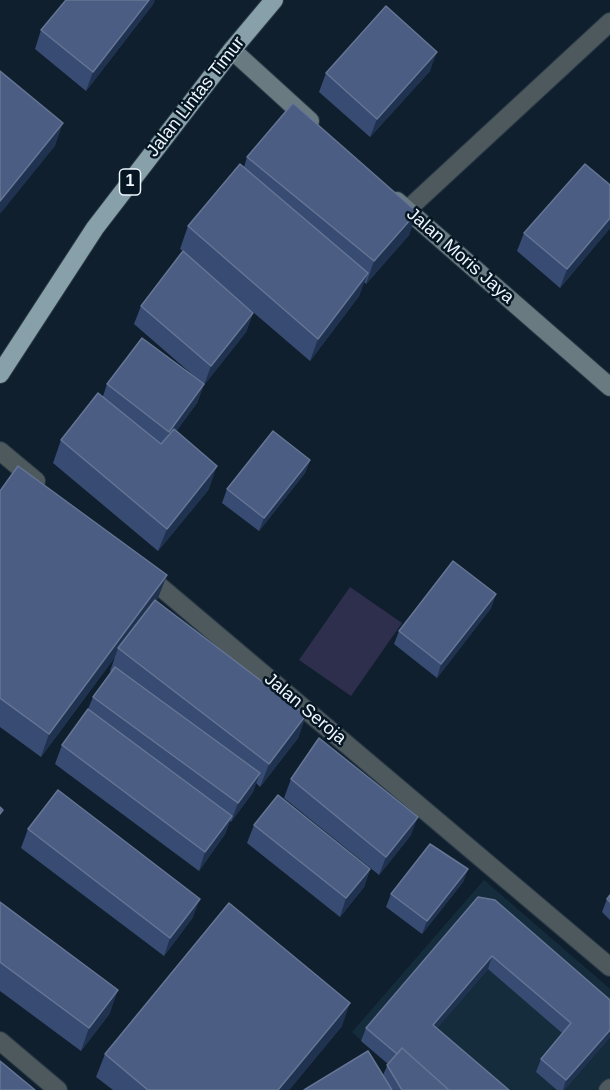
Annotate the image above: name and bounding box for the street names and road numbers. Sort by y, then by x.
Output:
street label: Jalan Lintas Timur [142,33,250,161]
road number: 1 [120,169,140,195]
street label: Jalan Moris Jaya [402,204,518,308]
street label: Jalan Seroja [260,669,350,749]

